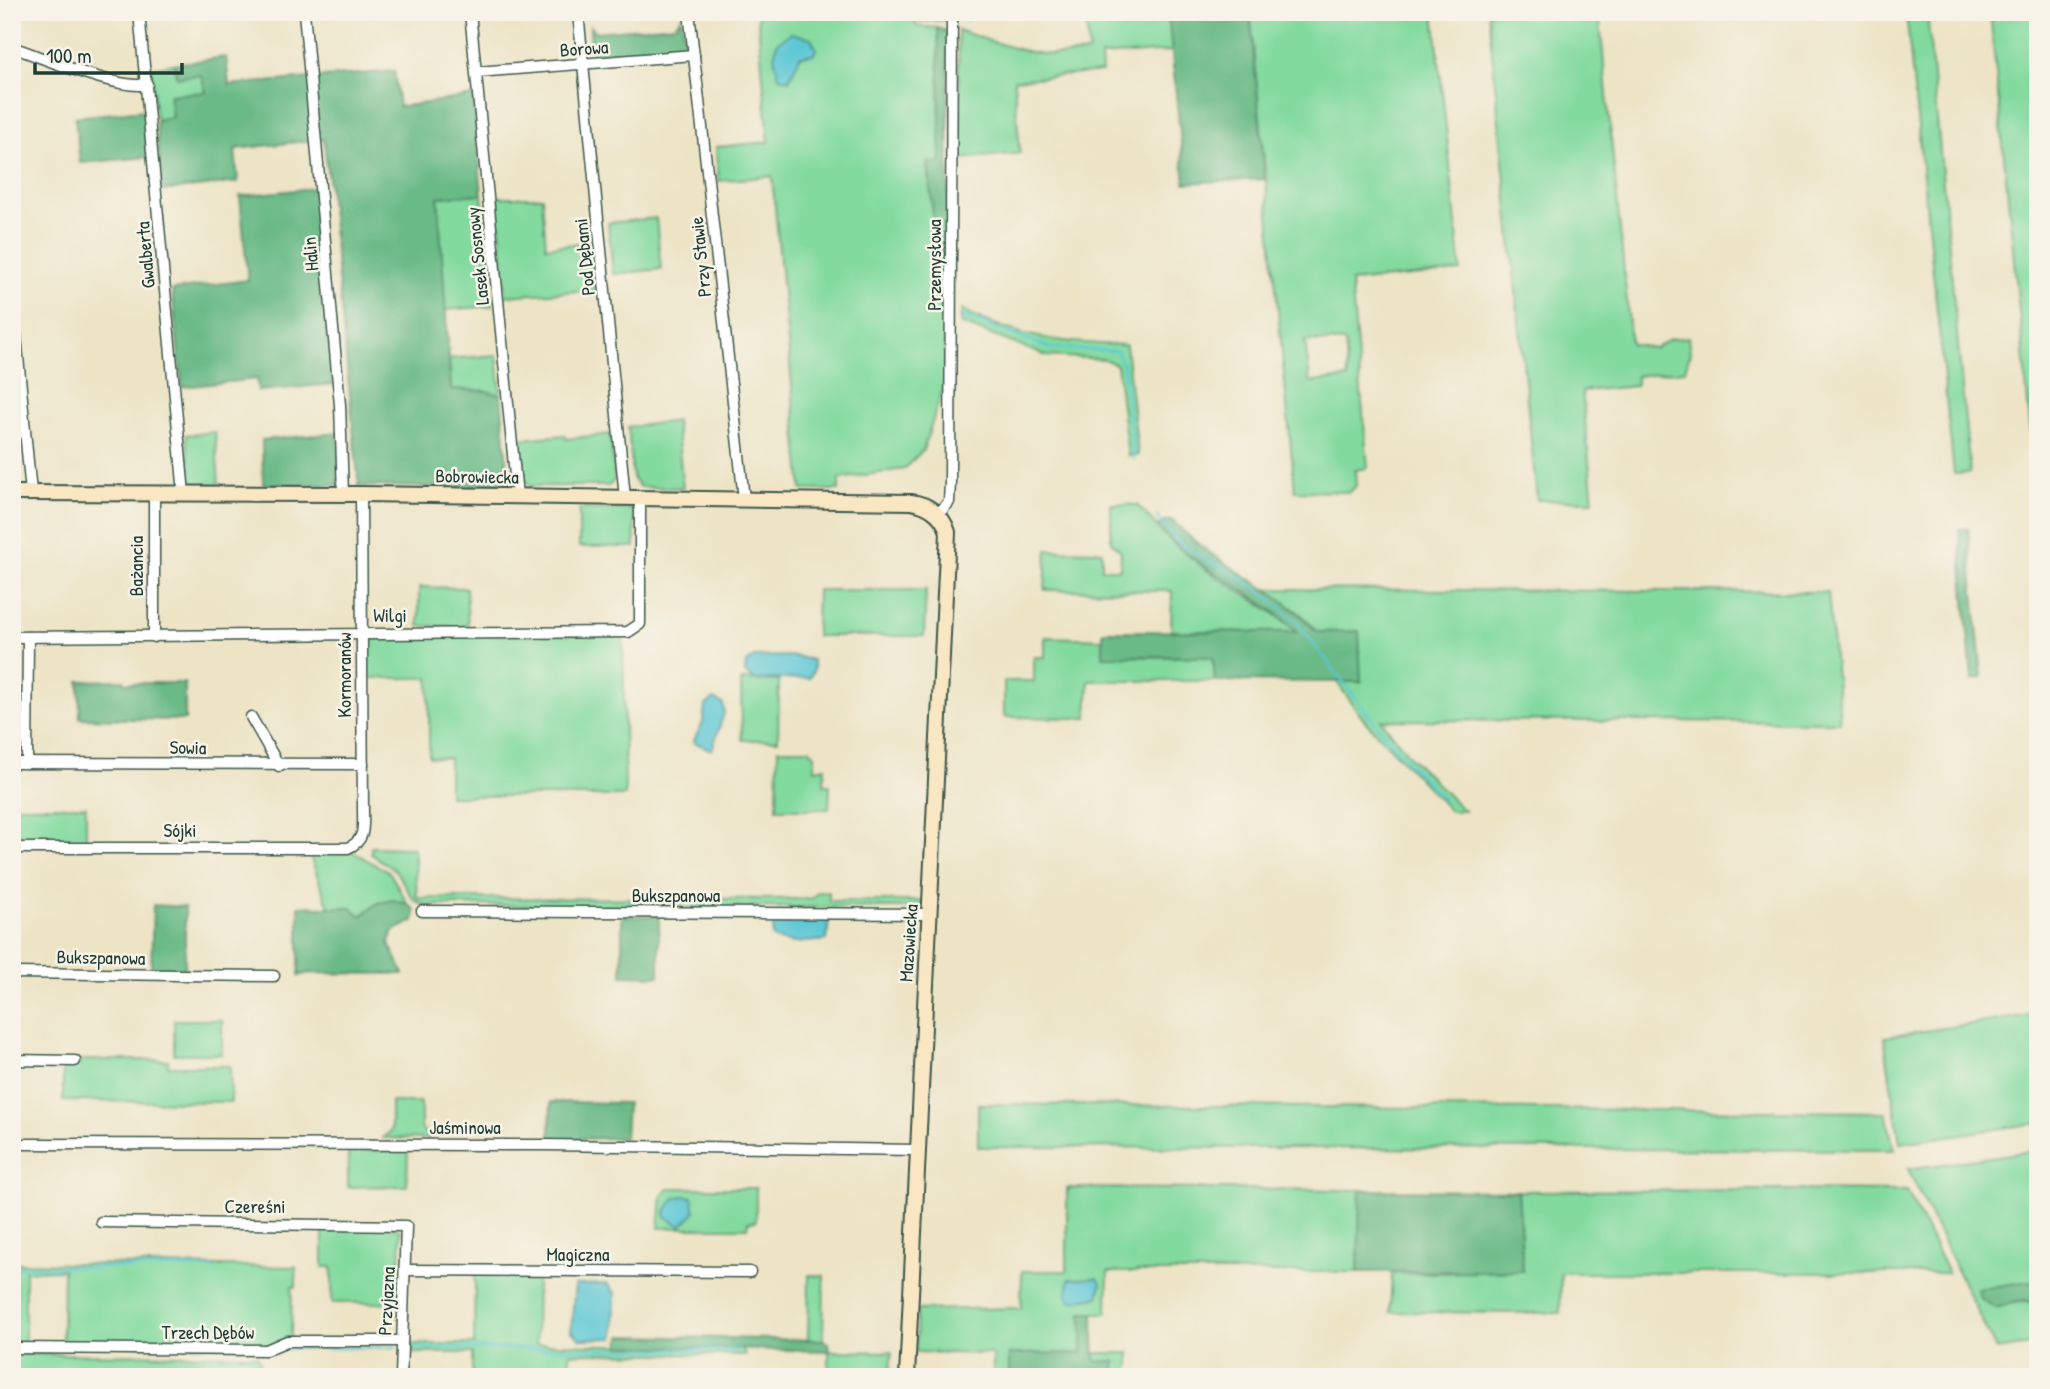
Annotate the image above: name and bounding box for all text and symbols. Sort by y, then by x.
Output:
scale bar [35,32,182,76]
street label: Borowa [559,33,610,63]
text: 100 m [46,41,92,70]
street label: Lasek Sosnowy [459,206,495,306]
street label: Przy Stawie [683,215,717,298]
street label: Pod Dębami [567,217,601,297]
street label: Przemysłowa [921,219,947,311]
street label: Gwalberta [129,220,161,290]
street label: Halin [296,236,324,272]
street label: Bobrowiecka [435,462,519,490]
street label: Bażancia [123,535,149,596]
street label: Wilgi [373,602,407,628]
street label: Kormoranów [331,632,357,718]
street label: Sowia [169,734,207,760]
street label: Sójki [164,817,196,843]
street label: Bukszpanowa [632,882,721,908]
street label: Mazowiecka [892,903,924,983]
street label: Bukszpanowa [56,943,146,971]
street label: Jaśminowa [429,1114,501,1140]
street label: Czereśni [224,1193,286,1219]
street label: Magiczna [546,1241,610,1267]
street label: Przyjazna [371,1265,401,1336]
street label: Trzech Dębów [162,1319,254,1345]

